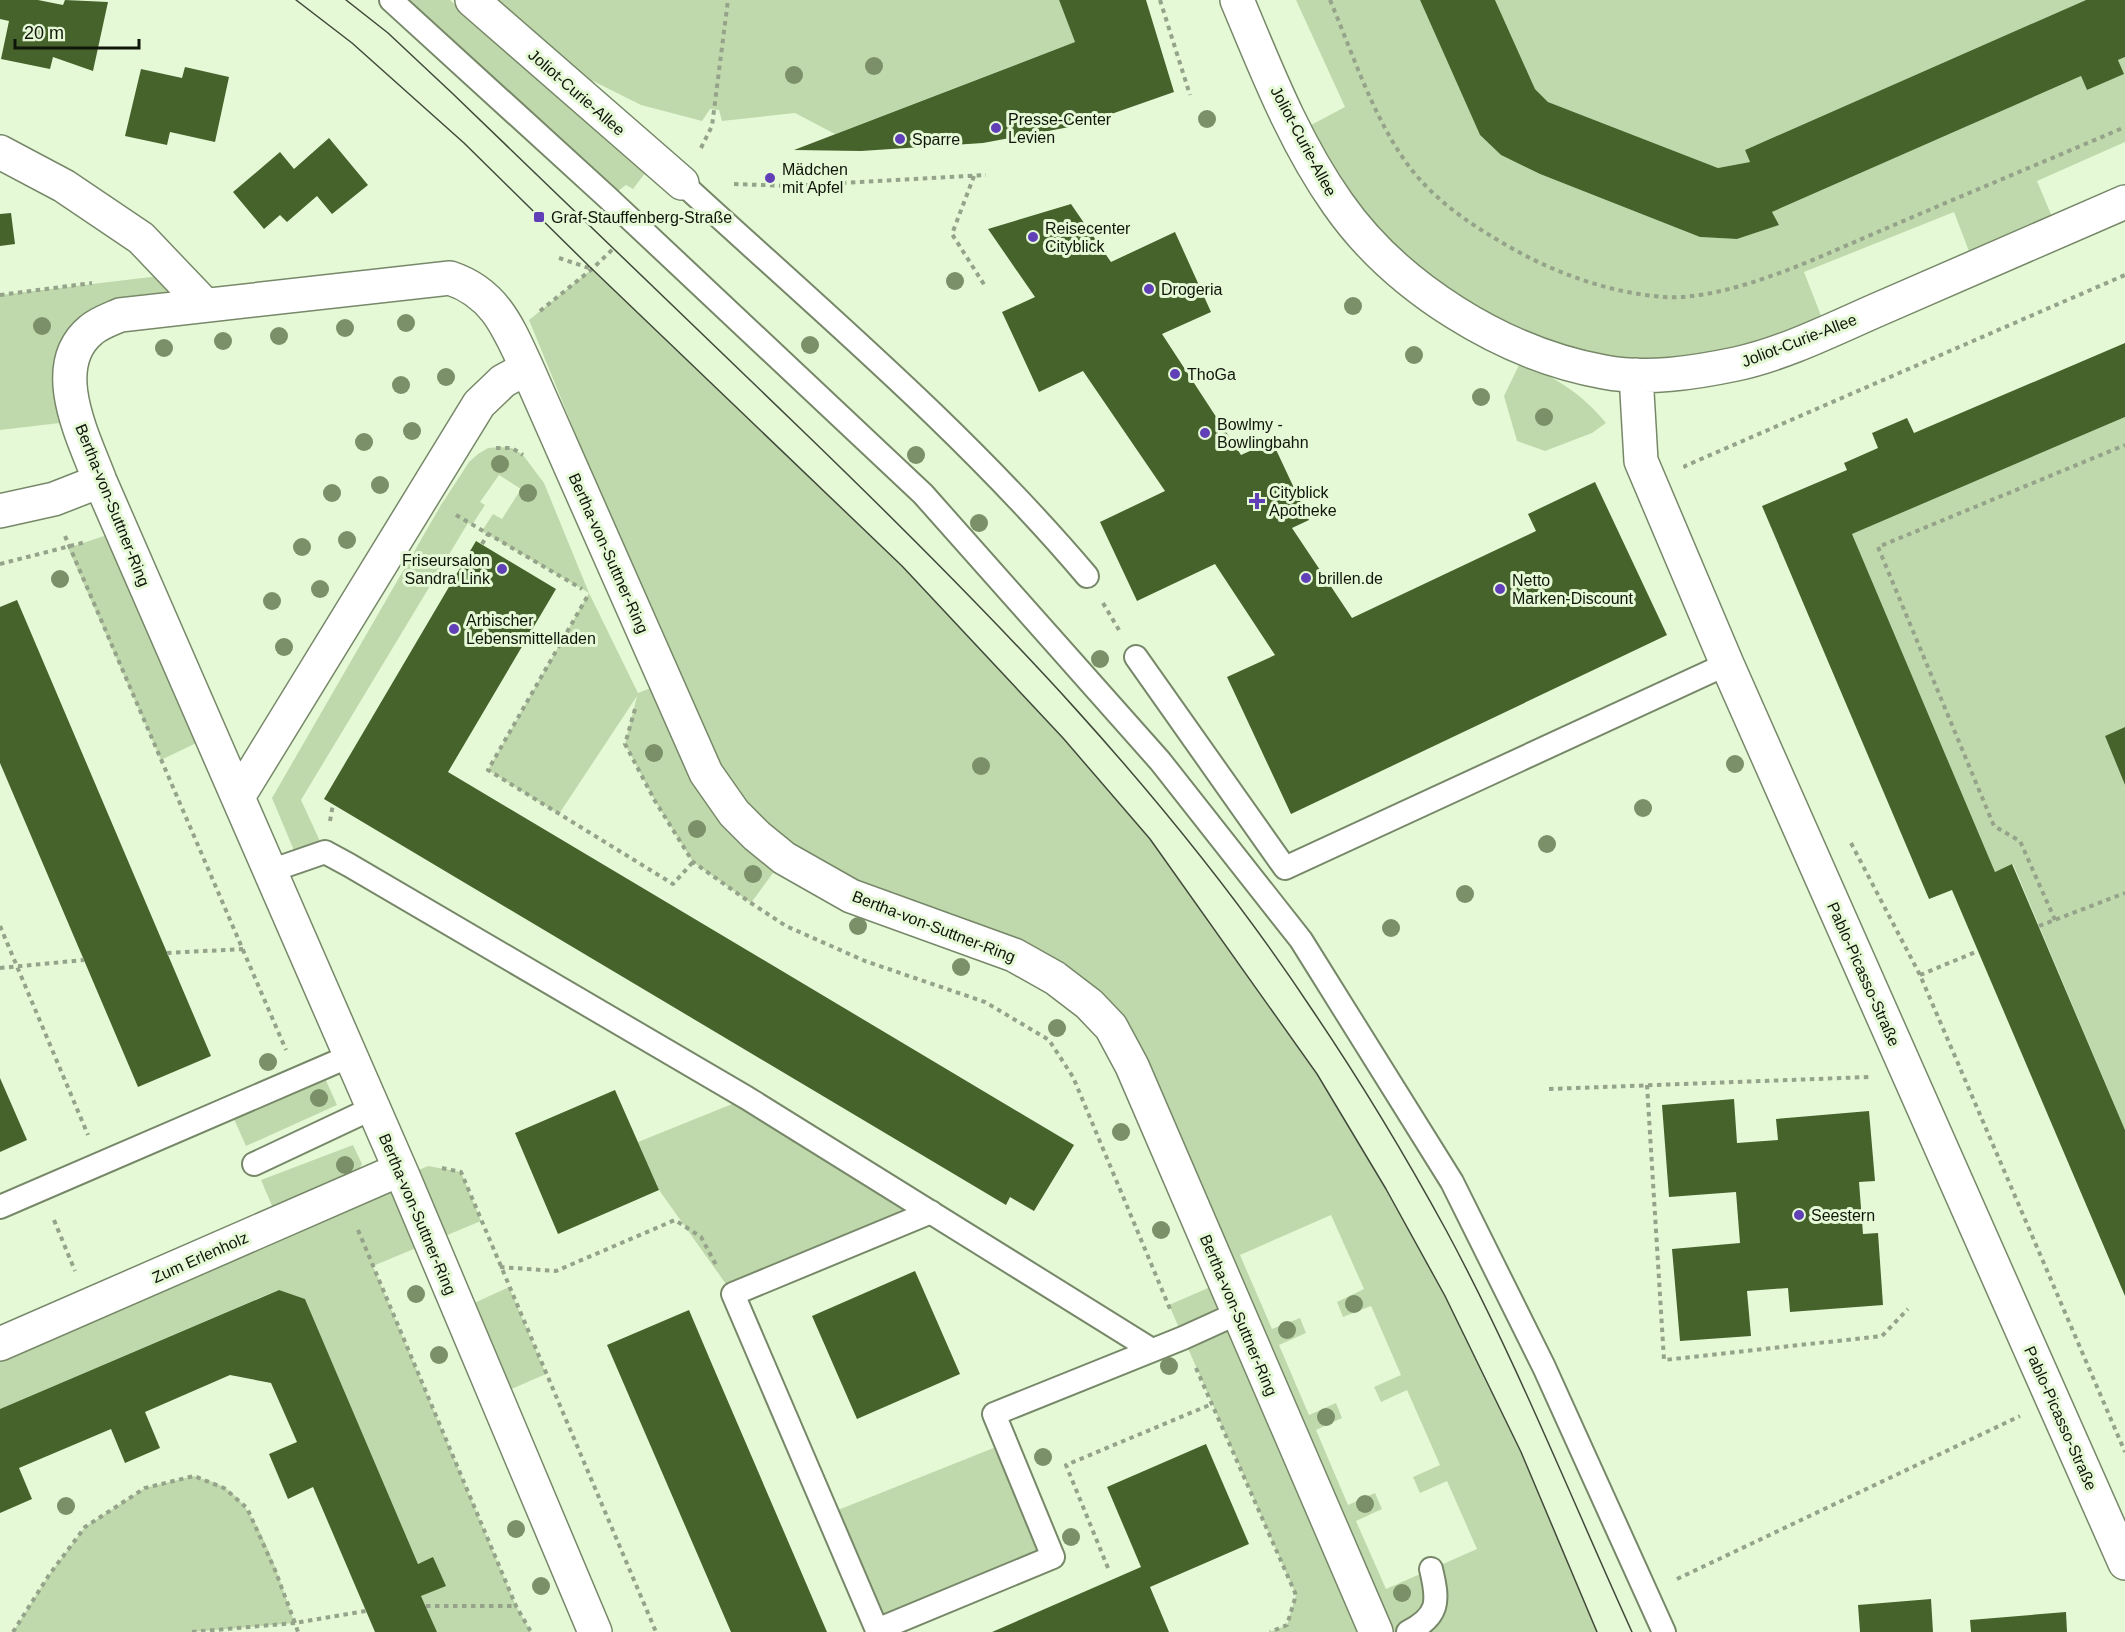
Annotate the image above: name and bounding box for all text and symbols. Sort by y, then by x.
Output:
scale bar [15,12,140,50]
text: 20 m [24,23,64,43]
street label: Joliot-Curie-Allee [525,46,628,139]
street label: Joliot-Curie-Allee [1267,83,1340,199]
place label: Presse-Center Levien [1008,111,1112,146]
marker: Presse-Center Levien [989,121,1003,135]
place label: Sparre [912,131,960,148]
marker: Sparre [893,132,907,146]
place label: Mädchen mit Apfel [782,161,848,196]
marker: Mädchen mit Apfel [763,171,777,185]
place label: Graf-Stauffenberg-Straße [551,209,732,226]
marker: Graf-Stauffenberg-Straße [532,210,546,224]
place label: Reisecenter Cityblick [1045,220,1131,255]
marker: Reisecenter Cityblick [1026,230,1040,244]
place label: Drogeria [1161,281,1222,298]
marker: Drogeria [1142,282,1156,296]
street label: Joliot-Curie-Allee [1739,311,1859,370]
place label: ThoGa [1187,366,1236,383]
marker: ThoGa [1168,367,1182,381]
place label: Bowlmy - Bowlingbahn [1217,416,1309,451]
street label: Bertha-von-Suttner-Ring [72,422,153,589]
marker: Bowlmy - Bowlingbahn [1198,426,1212,440]
street label: Bertha-von-Suttner-Ring [566,471,652,636]
place label: Cityblick Apotheke [1269,484,1337,519]
marker: Cityblick Apotheke [1250,494,1264,508]
place label: Friseursalon Sandra Link [402,552,491,587]
marker: Friseursalon Sandra Link [495,562,509,576]
place label: brillen.de [1318,570,1383,587]
marker: brillen.de [1299,571,1313,585]
place label: Netto Marken-Discount [1512,572,1633,607]
marker: Netto Marken-Discount [1493,582,1507,596]
place label: Arbischer Lebensmittelladen [466,612,596,647]
marker: Arbischer Lebensmittelladen [447,622,461,636]
street label: Bertha-von-Suttner-Ring [850,887,1018,965]
street label: Pablo-Picasso-Straße [1824,900,1903,1049]
street label: Bertha-von-Suttner-Ring [376,1131,459,1297]
place label: Seestern [1811,1207,1875,1224]
marker: Seestern [1792,1208,1806,1222]
street label: Zum Erlenholz [150,1229,251,1286]
street label: Bertha-von-Suttner-Ring [1197,1232,1280,1398]
street label: Pablo-Picasso-Straße [2021,1344,2100,1493]

